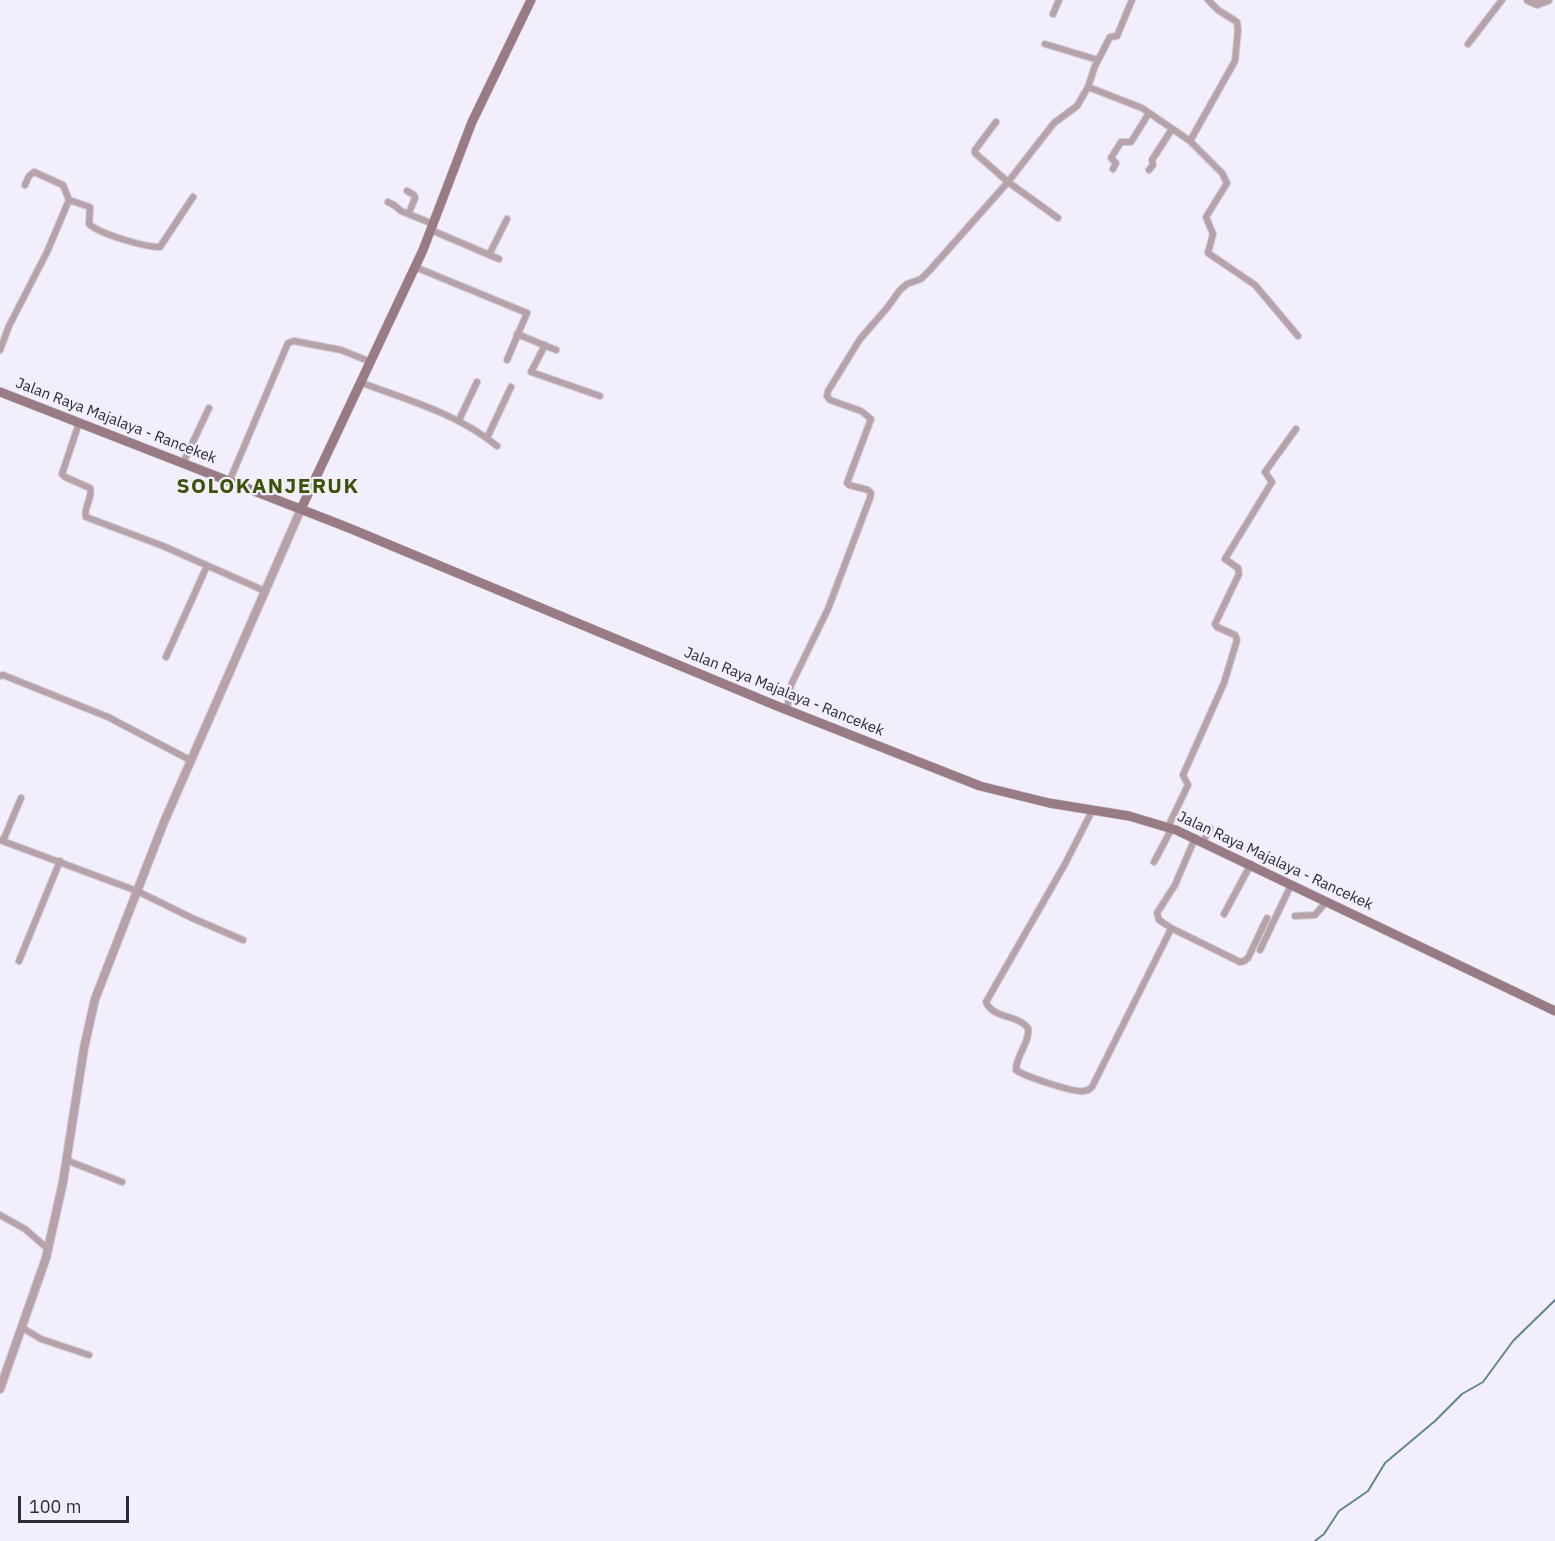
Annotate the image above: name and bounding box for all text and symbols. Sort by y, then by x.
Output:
street label: Jalan Raya Majalaya - Rancekek [13,374,219,468]
district label: SOLOKANJERUK [176,474,360,500]
street label: Jalan Raya Majalaya - Rancekek [682,644,886,740]
street label: Jalan Raya Majalaya - Rancekek [1174,808,1376,914]
scale bar [21,1484,132,1522]
text: 100 m [29,1495,81,1518]

